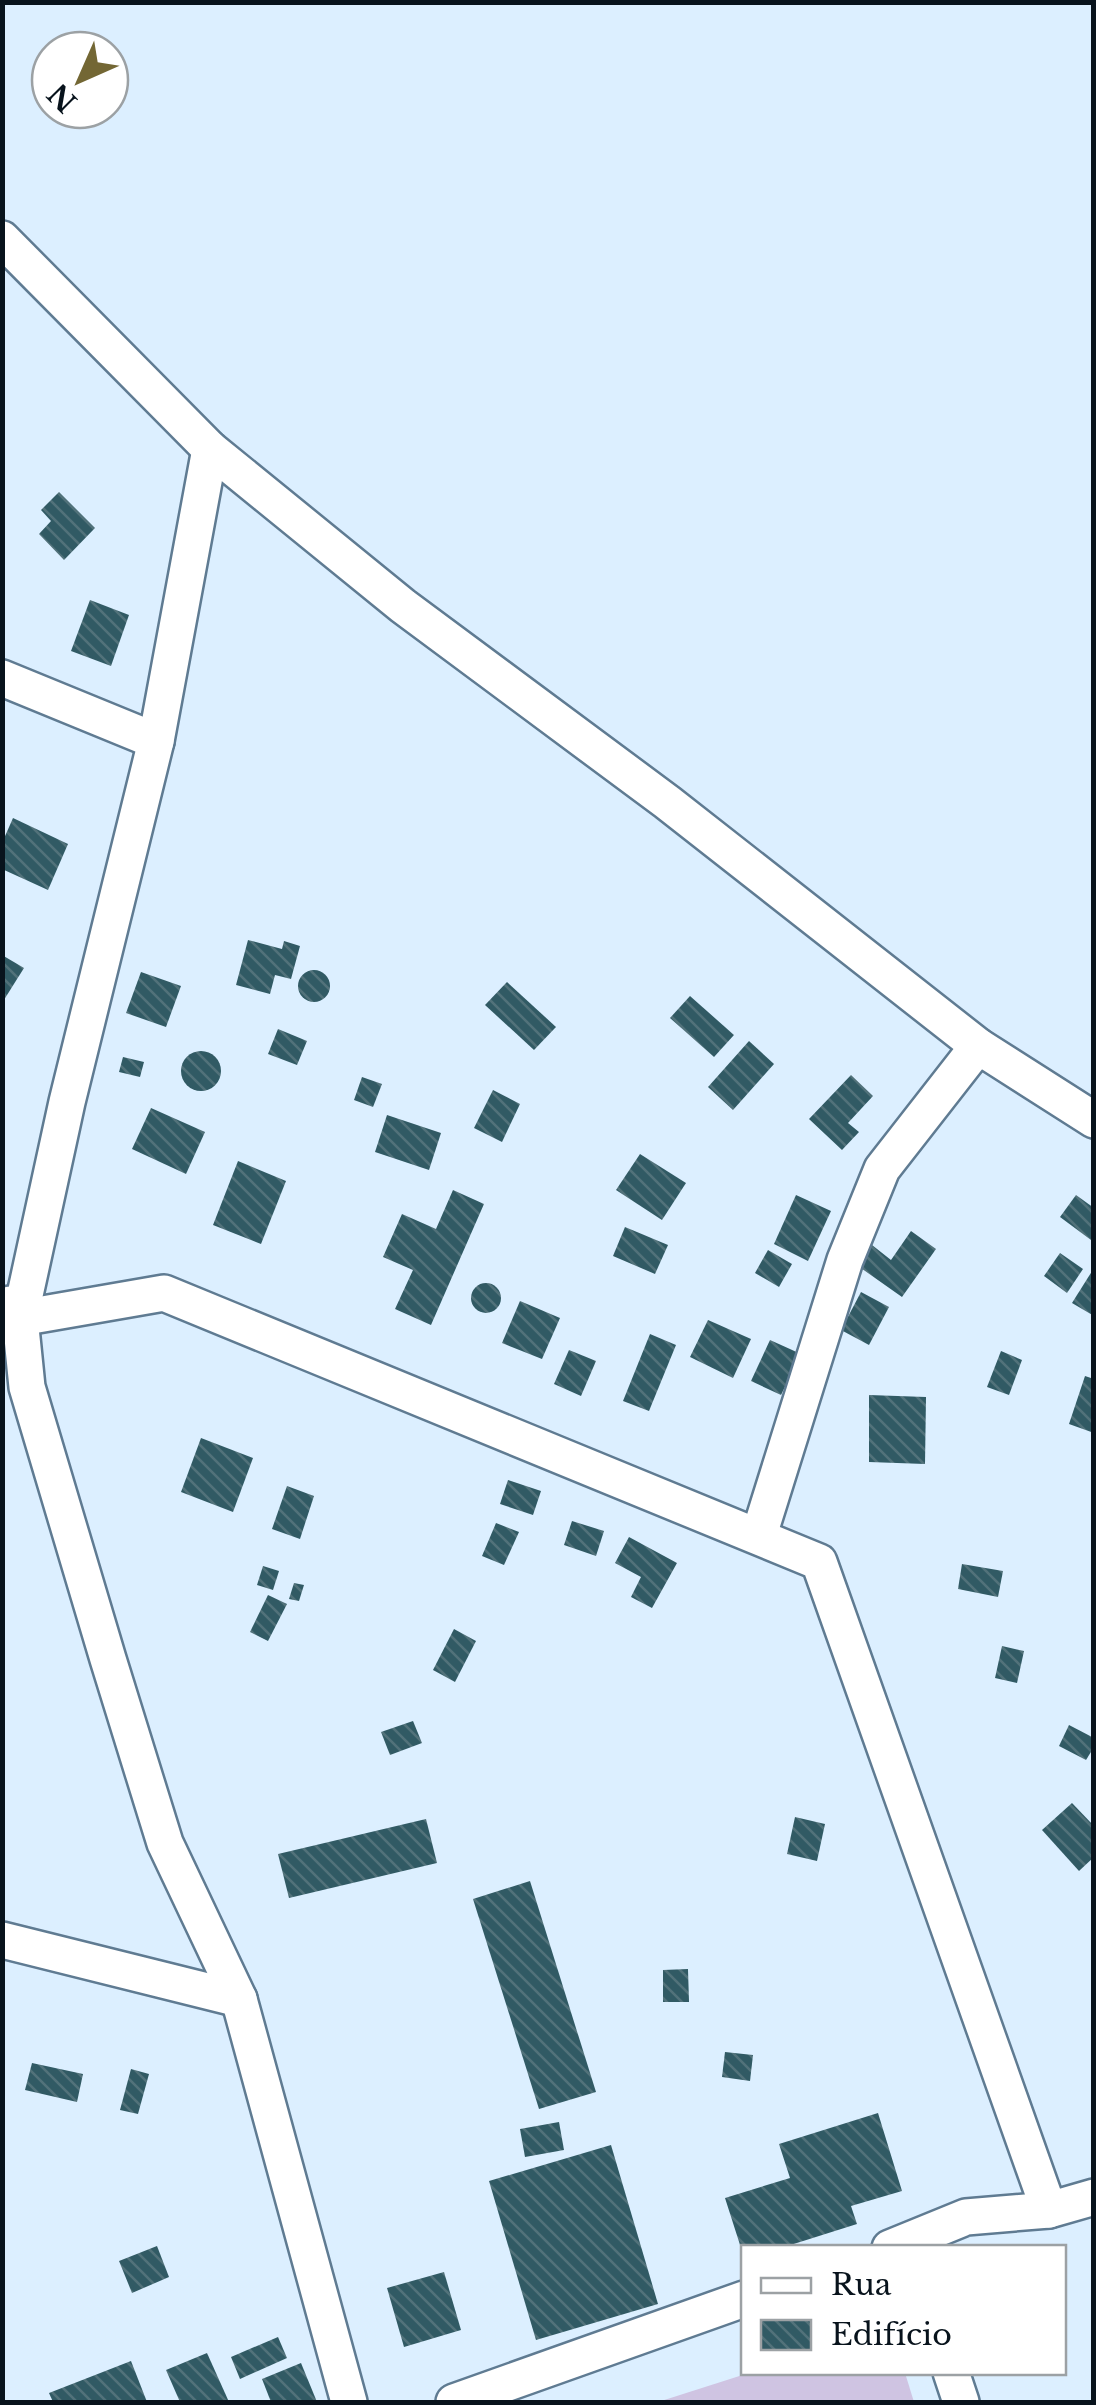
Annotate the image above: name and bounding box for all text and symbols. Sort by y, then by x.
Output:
north arrow [30,30,130,130]
text: N [41,76,84,119]
legend [741,2245,1066,2375]
text: Rua [831,2266,892,2303]
text: Edifício [831,2316,952,2353]

